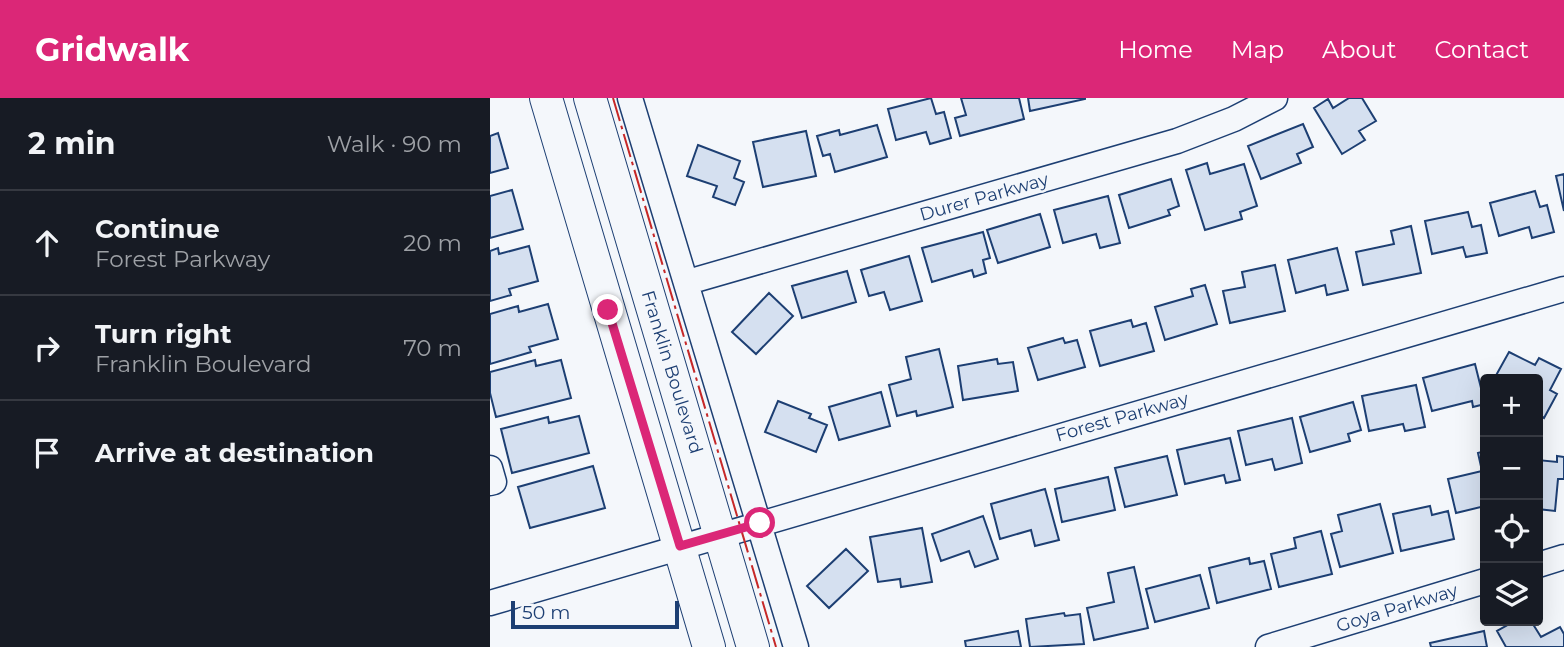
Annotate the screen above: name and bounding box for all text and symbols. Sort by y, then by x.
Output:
text: Gridwalk [35,29,189,69]
text: Home [1118,35,1193,64]
text: Map [1231,35,1284,64]
text: About [1322,35,1396,64]
text: Contact [1434,35,1529,64]
text: 2 min [28,125,115,162]
text: Walk · 90 m [327,130,462,158]
street label: Durer Parkway [917,168,1051,226]
text: Continue [95,213,220,245]
icon: ahead [28,224,66,262]
text: 20 m [403,229,462,257]
text: Forest Parkway [95,245,270,273]
street label: Franklin Boulevard [637,288,707,456]
route end [592,294,623,325]
text: Turn right [95,318,231,350]
icon: right [28,329,66,367]
text: 70 m [403,334,462,362]
text: Franklin Boulevard [95,350,312,378]
map controls [1480,374,1543,626]
button: + [1480,374,1543,437]
street label: Forest Parkway [1053,387,1191,446]
icon: arrive [28,434,66,472]
text: Arrive at destination [95,437,374,469]
button: − [1480,437,1543,500]
button: locate [1480,500,1543,563]
route start [744,507,775,538]
button: layers [1480,563,1543,626]
street label: Goya Parkway [1334,579,1461,637]
scale bar [511,598,679,630]
text: 50 m [522,601,570,624]

